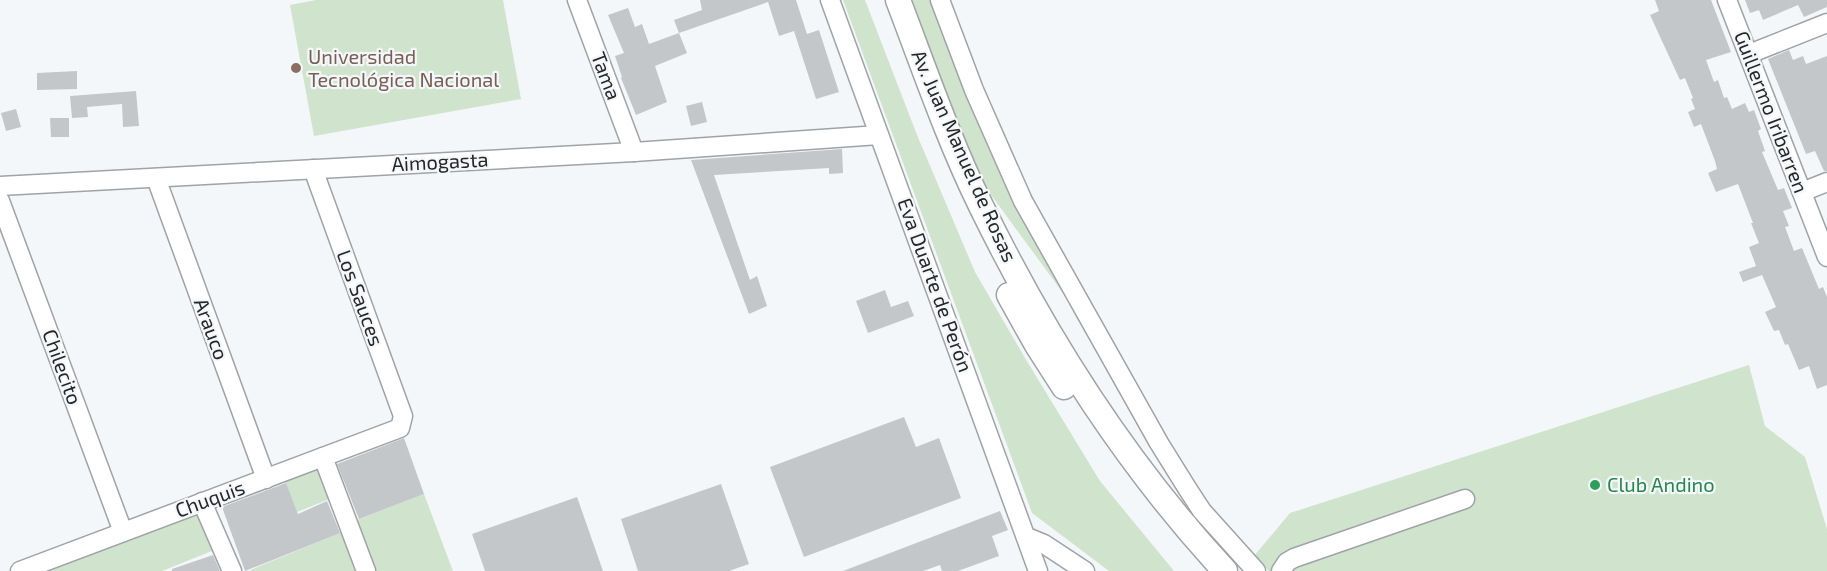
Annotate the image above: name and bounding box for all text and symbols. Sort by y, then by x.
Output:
street label: Guillermo Iribarren [1730,27,1814,196]
place label: Universidad Tecnológica Nacional [308,44,499,91]
street label: Av. Juan Manuel de Rosas [907,46,1023,265]
street label: Tama [587,48,627,103]
marker: Universidad Tecnológica Nacional [289,61,303,75]
street label: Aimogasta [391,146,489,176]
street label: Eva Duarte de Perón [893,194,979,375]
street label: Los Sauces [333,246,389,349]
street label: Arauco [190,295,234,363]
street label: Chilecito [38,326,88,408]
place label: Club Andino [1607,472,1715,496]
street label: Chuquis [172,474,248,522]
marker: Club Andino [1588,478,1602,492]

